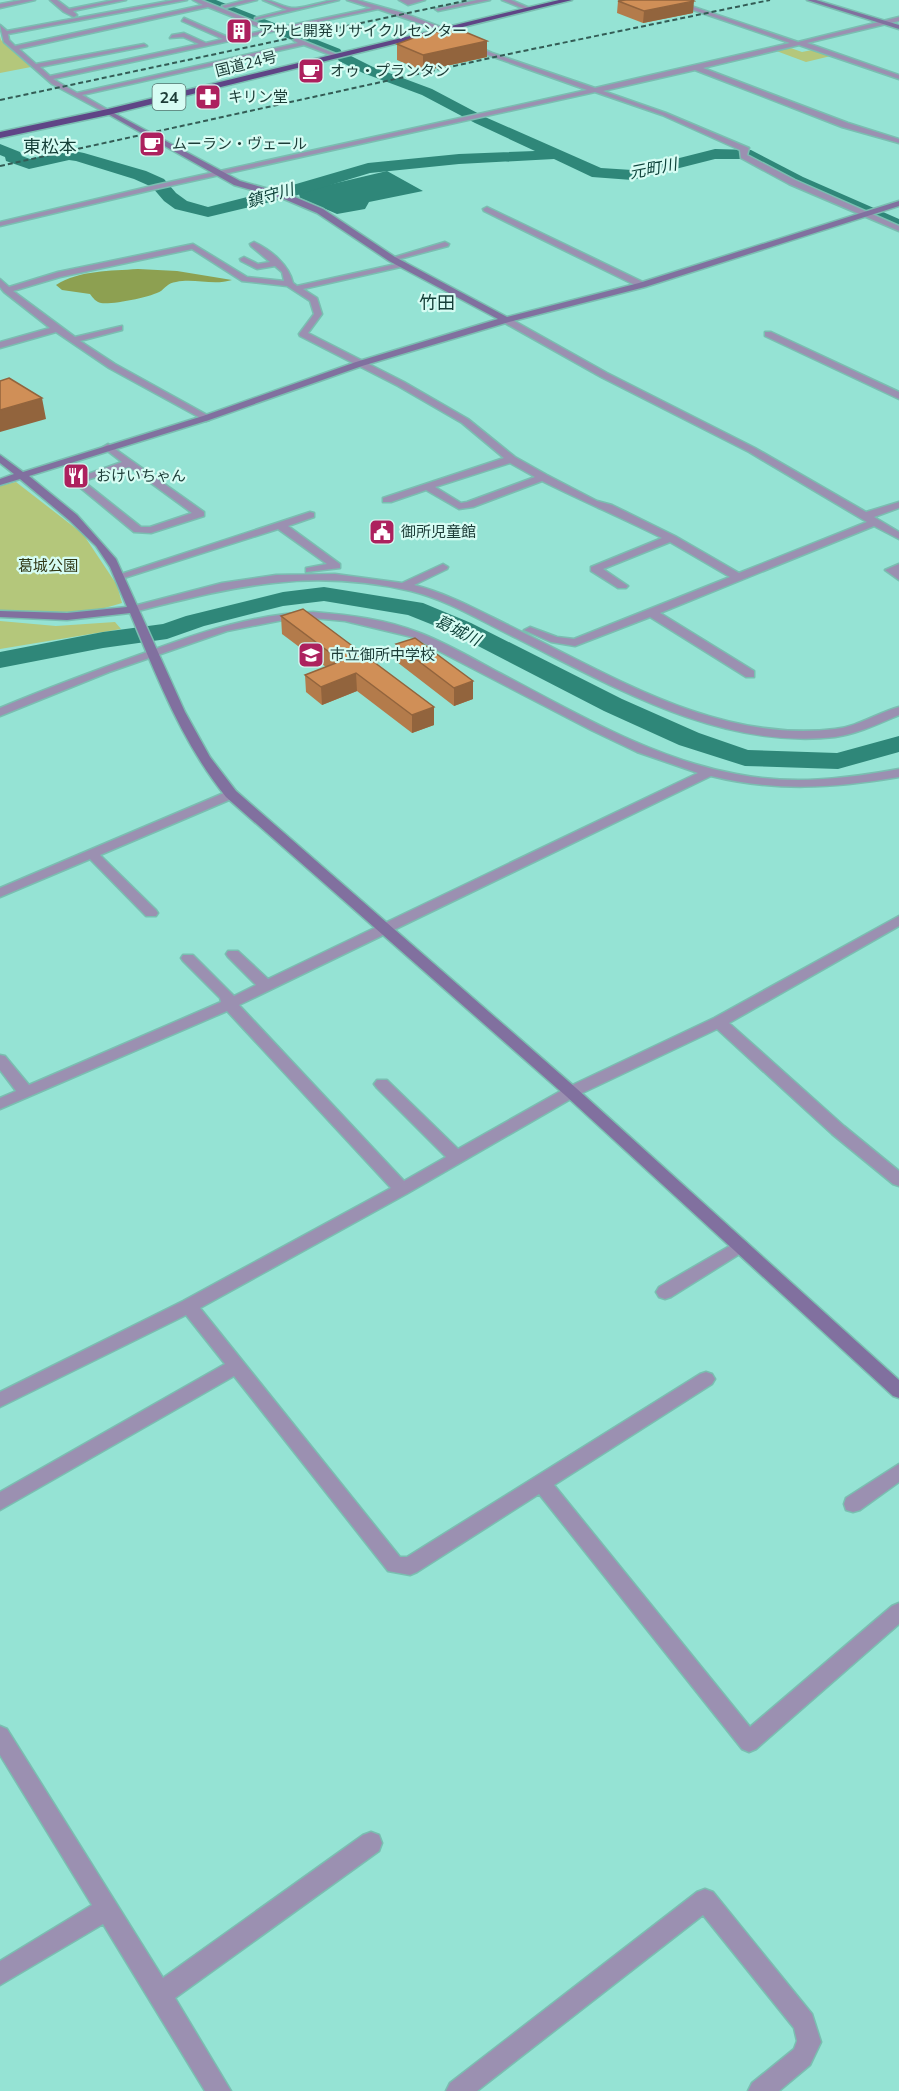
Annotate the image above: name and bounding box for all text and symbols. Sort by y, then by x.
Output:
building icon: アサヒ開発リサイクルセンター [224,16,254,46]
place label: アサヒ開発リサイクルセンター [258,21,467,41]
street label: 国道24号 [213,47,279,81]
cafe icon: オゥ・プランタン [296,56,326,86]
place label: オゥ・プランタン [330,61,450,81]
pharmacy icon: キリン堂 [193,82,223,112]
road number: 24 [152,84,186,110]
place label: キリン堂 [228,87,288,107]
cafe icon: ムーラン・ヴェール [137,129,167,159]
place label: ムーラン・ヴェール [172,134,307,154]
district label: 東松本 [23,135,77,159]
water label: 元町川 [628,153,681,184]
water label: 鎮守川 [244,178,298,213]
district label: 竹田 [419,291,455,315]
restaurant icon: おけいちゃん [61,461,91,491]
place label: おけいちゃん [96,466,186,486]
public building icon: 御所児童館 [367,517,397,547]
place label: 御所児童館 [401,522,476,542]
park label: 葛城公園 [18,556,78,576]
water label: 葛城川 [431,610,486,652]
school or university icon: 市立御所中学校 [296,640,326,670]
place label: 市立御所中学校 [330,645,435,665]

